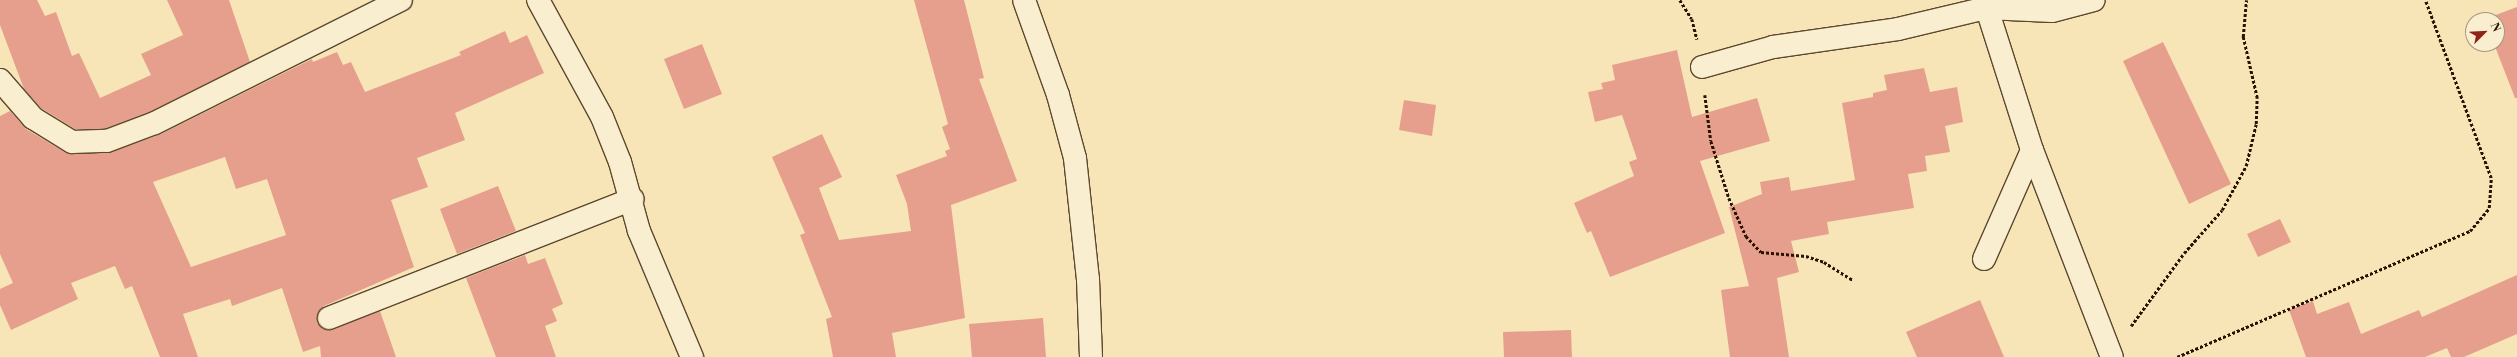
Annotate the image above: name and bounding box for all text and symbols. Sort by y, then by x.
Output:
north arrow [2465,12,2505,52]
text: N [2487,21,2503,34]

